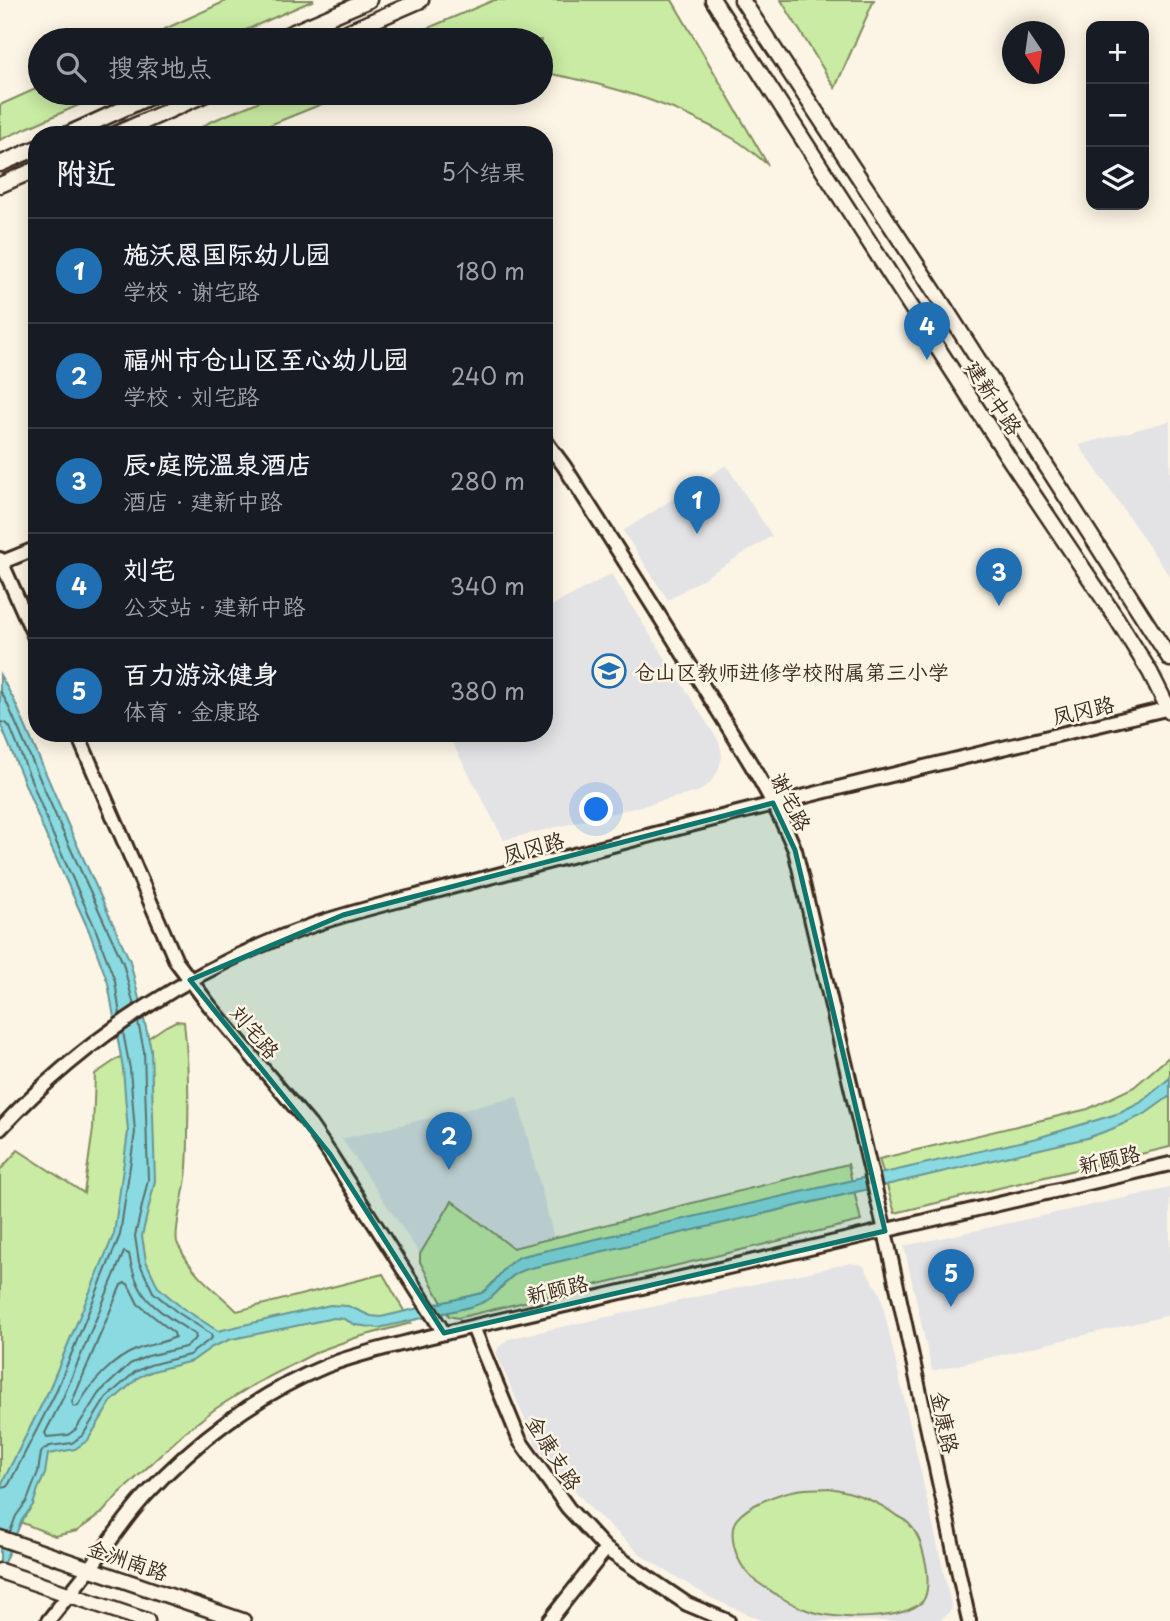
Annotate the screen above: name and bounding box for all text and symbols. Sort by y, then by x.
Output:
north arrow [1002,21,1065,84]
map controls [1086,21,1149,210]
button: + [1086,21,1149,84]
search box [28,28,553,105]
text: 搜索地点 [108,47,212,86]
icon: search [52,48,90,86]
button: − [1086,84,1149,147]
button: layers [1086,147,1149,210]
text: 附近 [56,149,116,194]
text: 5个结果 [441,154,525,189]
text: 施沃恩国际幼儿园 [123,234,331,273]
text: 1 [74,253,85,288]
text: 180 m [456,253,525,288]
text: 学校 · 谢宅路 [123,273,260,308]
pin: 4 [904,302,950,360]
text: 福州市仓山区至心幼儿园 [123,339,409,378]
street label: 建新中路 [959,353,1031,441]
text: 2 [71,358,87,393]
text: 240 m [451,358,525,393]
text: 学校 · 刘宅路 [123,378,260,413]
text: 辰·庭院温泉酒店 [123,444,312,483]
text: 3 [71,463,87,498]
text: 280 m [450,463,525,498]
pin: 1 [674,476,720,534]
text: 酒店 · 建新中路 [123,483,283,518]
pin: 3 [976,548,1022,606]
text: 刘宅 [123,549,175,588]
text: 4 [71,568,87,603]
text: 340 m [450,568,525,603]
text: 公交站 · 建新中路 [123,588,306,623]
school or university icon: 仓山区教师进修学校附属第三小学 [590,652,628,690]
text: 百力游泳健身 [123,654,279,693]
place label: 仓山区教师进修学校附属第三小学 [634,655,949,687]
text: 5 [72,673,86,708]
text: 380 m [450,673,525,708]
street label: 凤冈路 [1049,686,1117,732]
text: 体育 · 金康路 [123,693,260,728]
street label: 谢宅路 [763,766,821,836]
your location [579,792,613,826]
street label: 凤冈路 [498,822,568,870]
street label: 刘宅路 [223,997,289,1065]
pin: 2 [426,1112,472,1170]
street label: 新颐路 [1075,1135,1143,1181]
pin: 5 [928,1249,974,1307]
street label: 新颐路 [523,1265,591,1311]
street label: 金康路 [924,1388,968,1456]
street label: 金康支路 [519,1408,591,1496]
street label: 金洲南路 [83,1530,173,1588]

